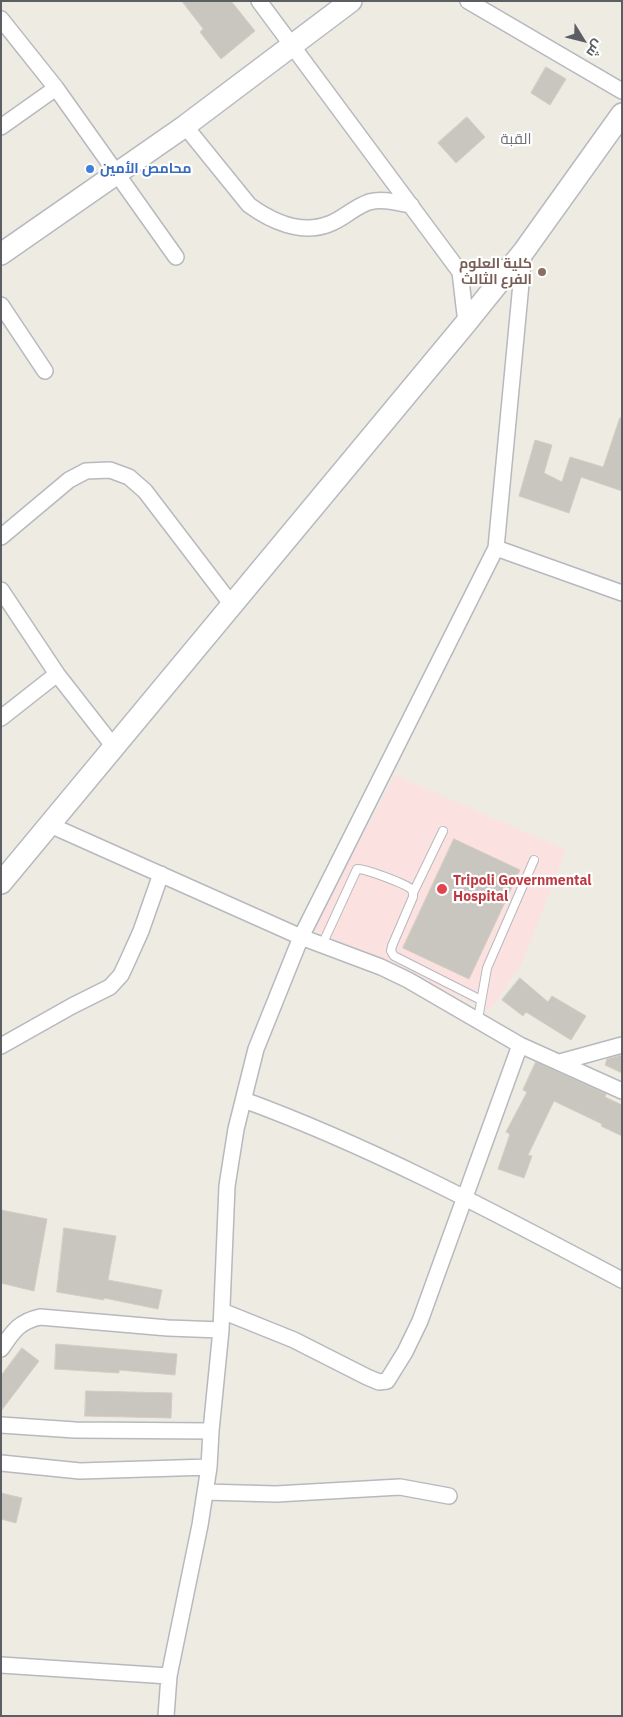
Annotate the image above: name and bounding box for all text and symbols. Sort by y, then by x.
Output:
north arrow [558,15,608,65]
text: ش [583,36,608,61]
district label: القبة [501,131,531,149]
place label: محامص الأمين [100,161,191,177]
marker: محامص الأمين [84,163,96,175]
place label: كلية العلوم الفرع الثالث [459,256,532,288]
marker: كلية العلوم الفرع الثالث [536,266,548,278]
place label: Tripoli Governmental Hospital [453,873,592,906]
marker: Tripoli Governmental Hospital [435,882,449,896]

